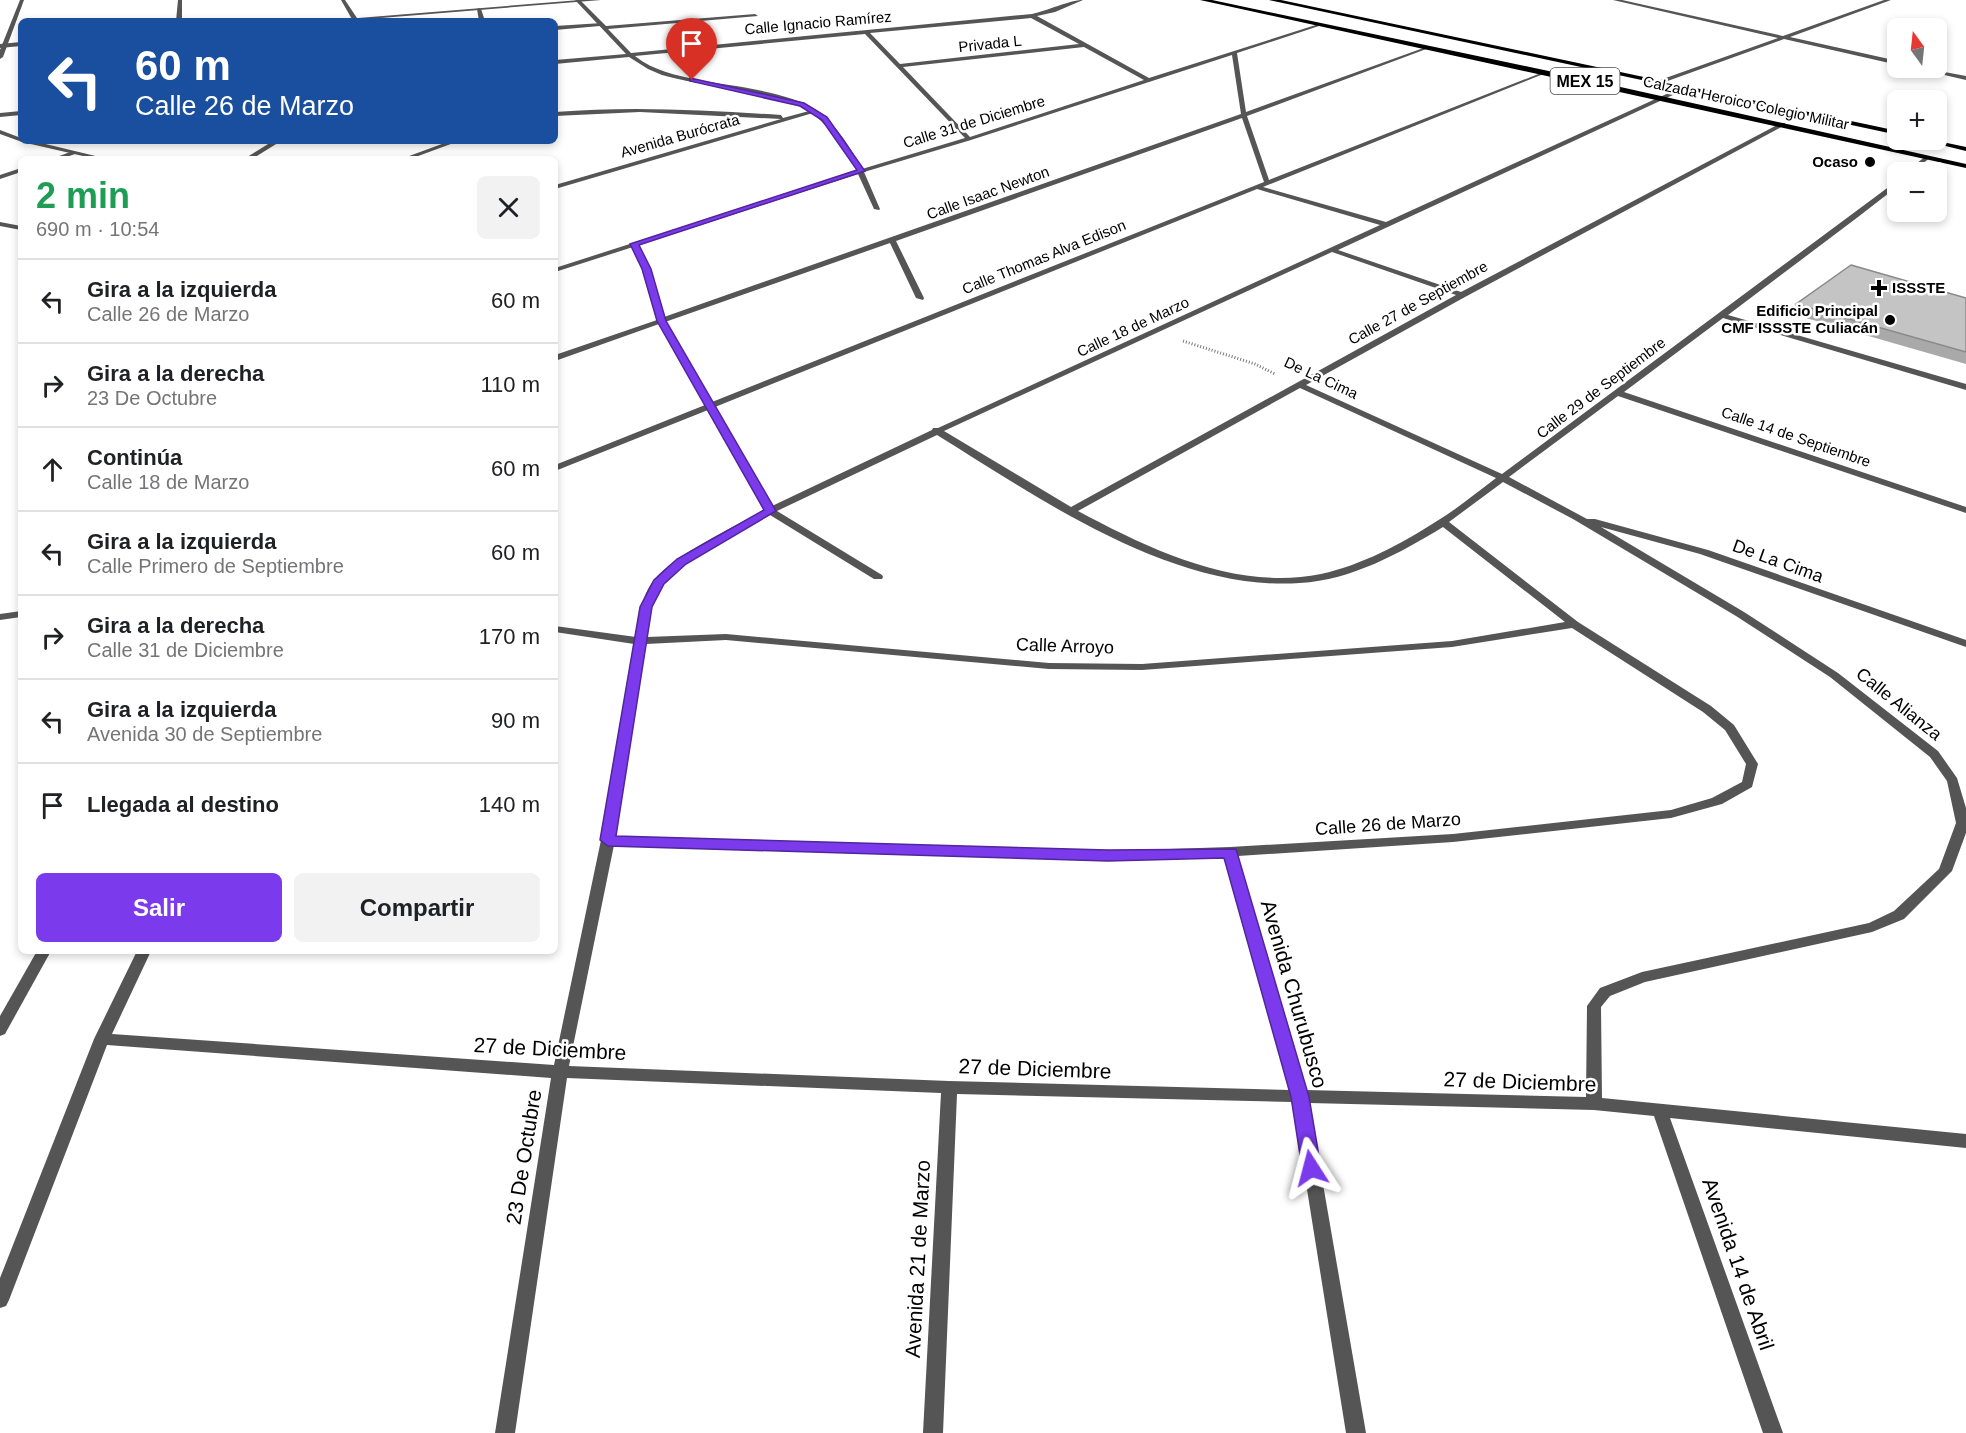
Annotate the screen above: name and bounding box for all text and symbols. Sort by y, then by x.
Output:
street label: Calle Ignacio Ramírez [744,8,892,37]
pin [666,18,717,80]
north arrow [1887,18,1947,78]
map controls [1887,18,1947,222]
icon: arrive [675,27,708,60]
street label: Privada L [958,32,1022,55]
icon: left [36,42,114,120]
text: 60 m [135,42,231,89]
road number: MEX 15 [1550,68,1620,94]
street label: Calzada Heroico Colegio Militar [1642,72,1851,133]
button: + [1887,90,1947,150]
text: Calle 26 de Marzo [135,91,354,121]
street label: Calle 31 de Diciembre [901,92,1047,151]
street label: Avenida Burócrata [618,110,742,161]
place label: Ocaso [1812,153,1858,170]
marker: Ocaso [1863,155,1877,169]
street label: Calle Isaac Newton [924,162,1051,223]
button: − [1887,162,1947,222]
text: 2 min [36,175,130,216]
button: close [477,176,540,239]
street label: Calle Thomas Alva Edison [960,216,1128,297]
text: 690 m · 10:54 [36,218,159,240]
street label: Calle 27 de Septiembre [1345,257,1490,348]
text: Gira a la izquierda [87,277,277,302]
marker: ISSSTE [1870,279,1888,297]
place label: ISSSTE [1892,279,1945,296]
icon: left [36,285,69,318]
text: 60 m [491,288,540,313]
street label: Calle 18 de Marzo [1074,293,1192,360]
place label: Edificio Principal CMF ISSSTE Culiacán [1721,302,1878,336]
text: Calle 26 de Marzo [87,303,249,325]
marker: Edificio Principal CMF ISSSTE Culiacán [1883,313,1897,327]
street label: Calle 29 de Septiembre [1533,334,1668,442]
street label: De La Cima [1282,353,1361,402]
text: Gira a la derecha [87,361,264,386]
icon: right [36,369,69,402]
text: 110 m [480,372,540,397]
text: 23 De Octubre [87,387,217,409]
street label: Calle 14 de Septiembre [1719,403,1873,470]
text: Continúa [87,445,182,470]
icon: ahead [36,453,69,486]
text: 60 m [491,456,540,481]
text: Calle 18 de Marzo [87,471,249,493]
text: Gira a la izquierda [87,529,277,554]
street label: De La Cima [1730,535,1827,587]
icon: left [36,537,69,570]
text: 60 m [491,540,540,565]
text: Calle Primero de Septiembre [87,555,344,577]
text: Gira a la derecha [87,613,264,638]
icon: right [36,621,69,654]
text: 170 m [479,624,540,649]
street label: Calle Arroyo [1016,634,1114,658]
text: Calle 31 de Diciembre [87,639,284,661]
street label: Calle Alianza [1852,663,1946,745]
text: Gira a la izquierda [87,697,277,722]
icon: left [36,705,69,738]
text: 90 m [491,708,540,733]
text: Avenida 30 de Septiembre [87,723,322,745]
icon: arrive [36,789,69,822]
text: Llegada al destino [87,792,279,817]
text: 140 m [479,792,540,817]
street label: Calle 26 de Marzo [1314,809,1462,839]
button: Salir [36,873,282,942]
button: Compartir [294,873,540,942]
street label: Avenida Churubusco [1257,897,1332,1091]
street label: 27 de Diciembre [473,1033,627,1064]
street label: 27 de Diciembre [958,1054,1112,1083]
street label: 27 de Diciembre [1443,1067,1597,1096]
street label: 23 De Octubre [501,1088,546,1226]
position arrow [1279,1136,1343,1200]
street label: Avenida 21 de Marzo [901,1159,934,1358]
street label: Avenida 14 de Abril [1698,1175,1779,1353]

